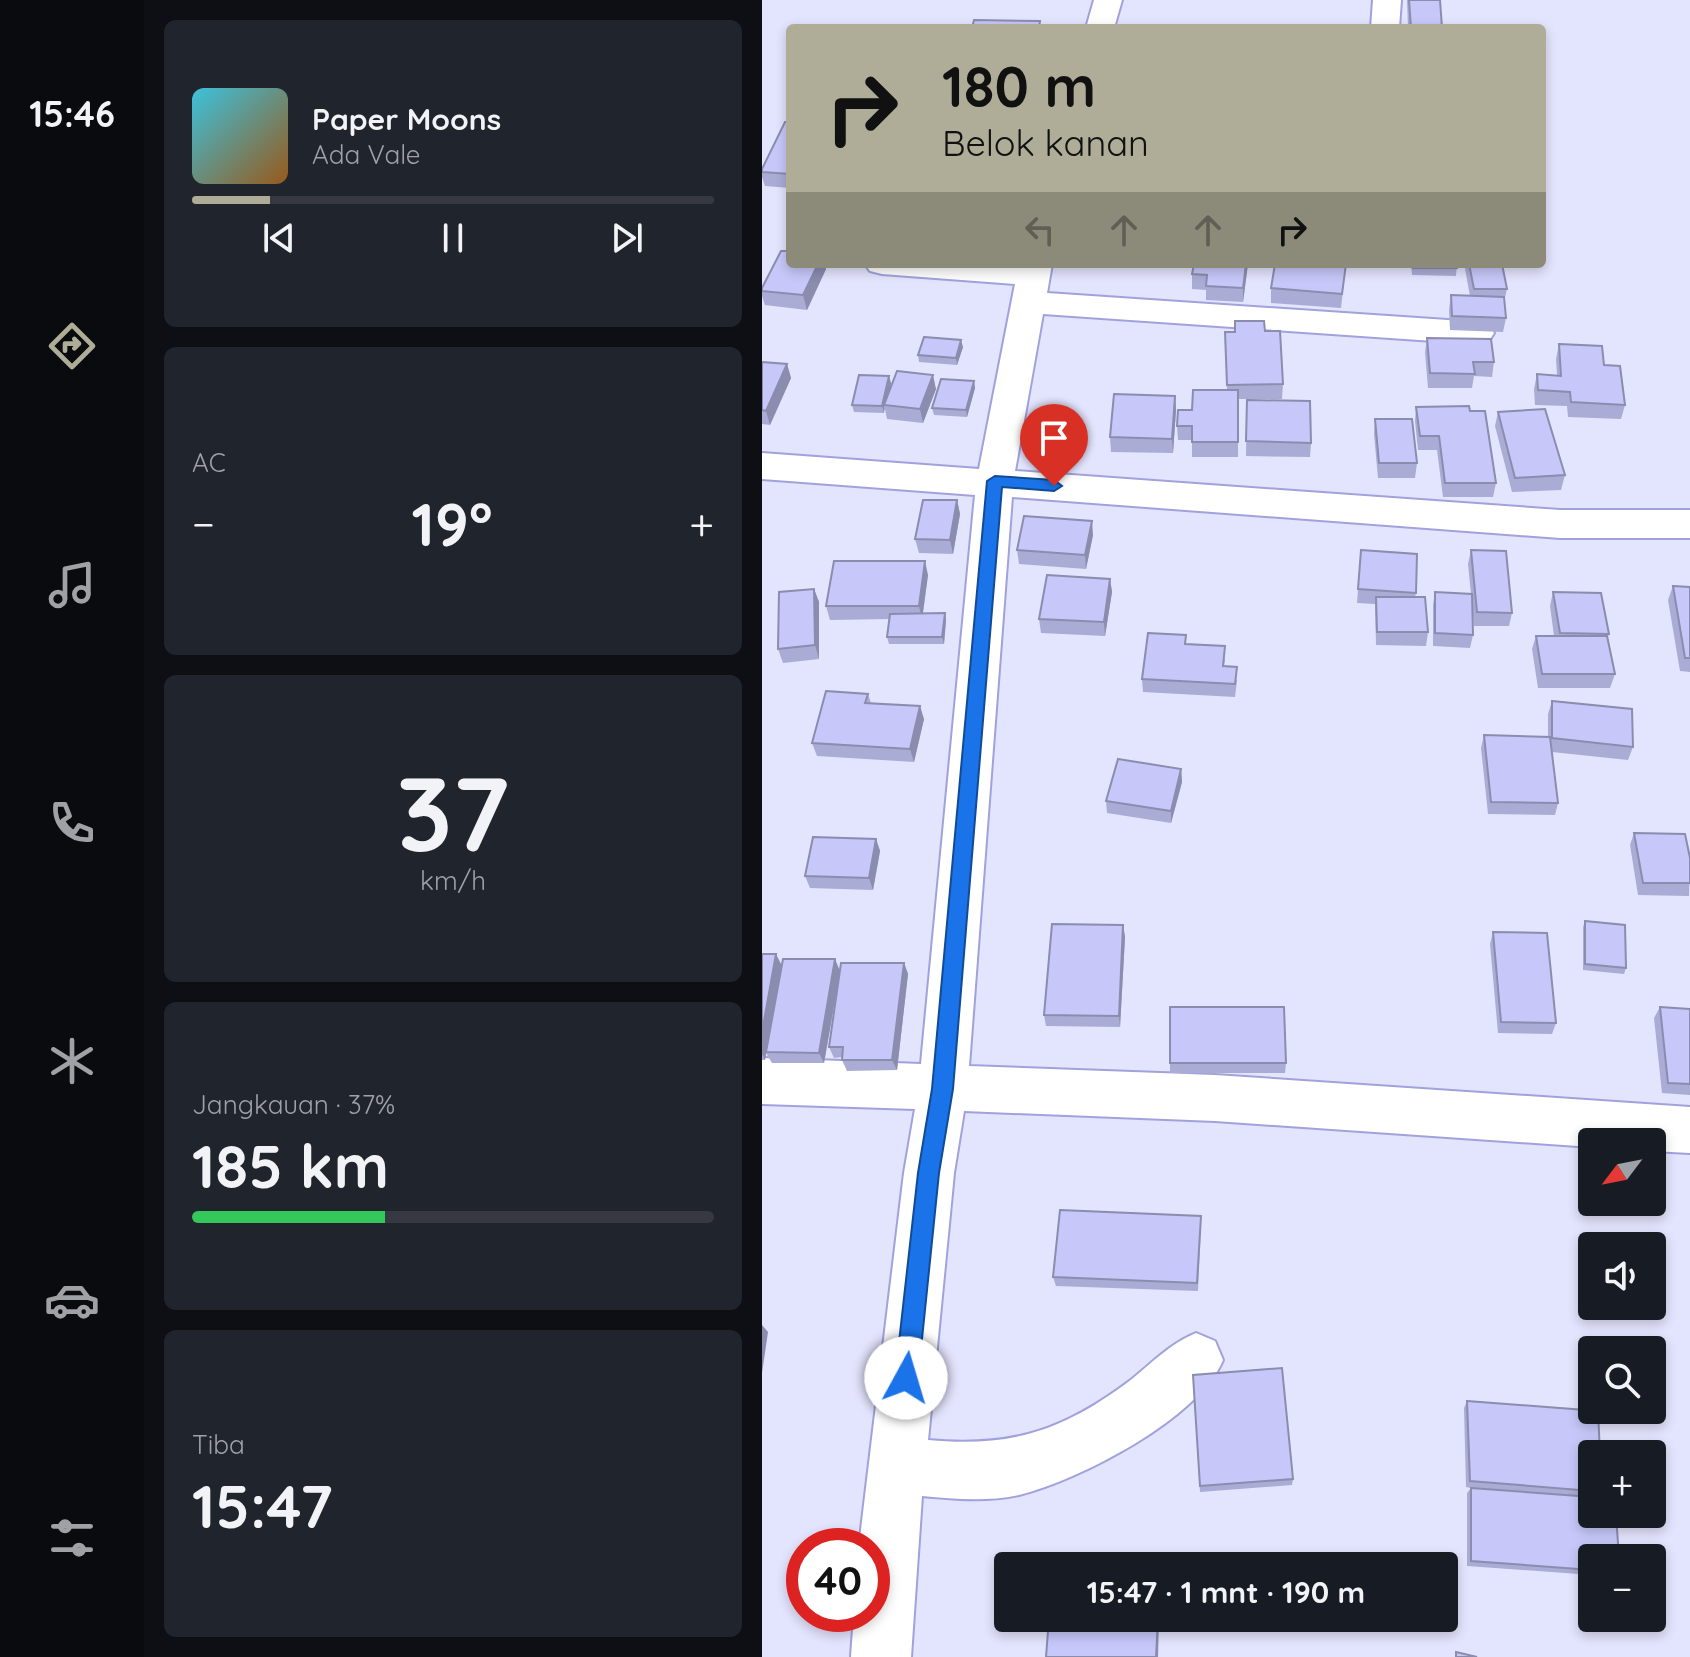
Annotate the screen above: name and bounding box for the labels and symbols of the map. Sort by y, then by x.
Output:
pin [1020,404,1088,486]
north arrow [1578,1128,1666,1216]
position arrow [864,1336,948,1420]
speed limit sign: 40 [786,1528,890,1632]

